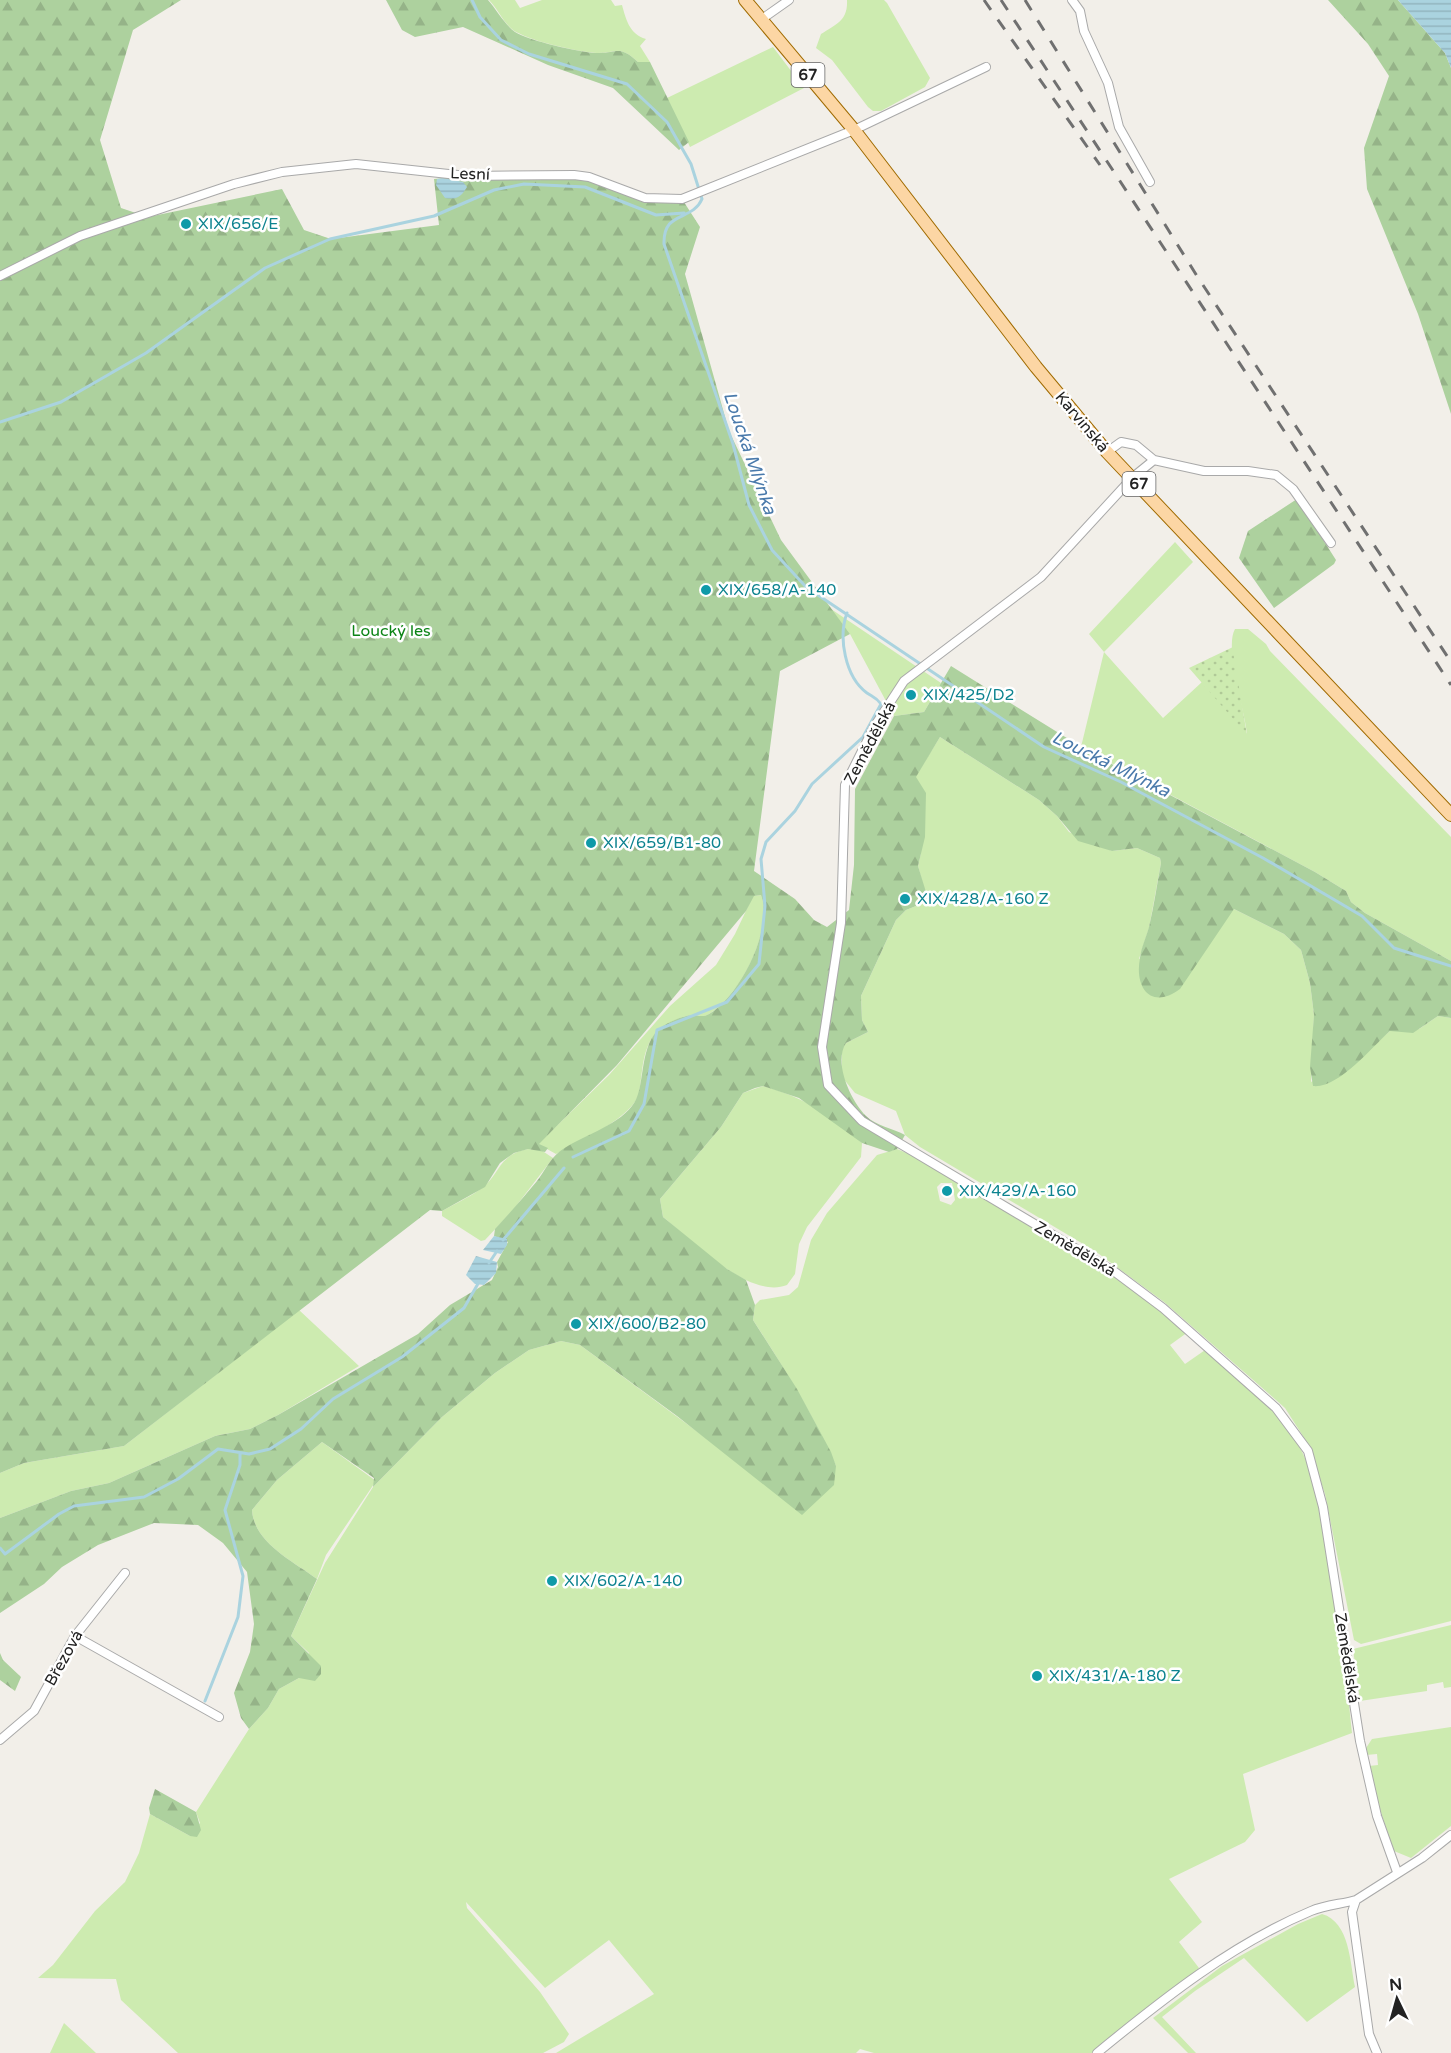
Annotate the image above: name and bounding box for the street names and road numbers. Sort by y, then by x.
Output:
road number: 67 [792,63,824,87]
street label: Lesní [450,163,490,185]
street label: Karvinská [1051,388,1113,456]
road number: 67 [1122,472,1156,496]
street label: Zemědělská [840,698,900,788]
street label: Zemědělská [1031,1217,1119,1281]
street label: Zemědělská [1330,1611,1364,1705]
street label: Březová [40,1627,88,1689]

